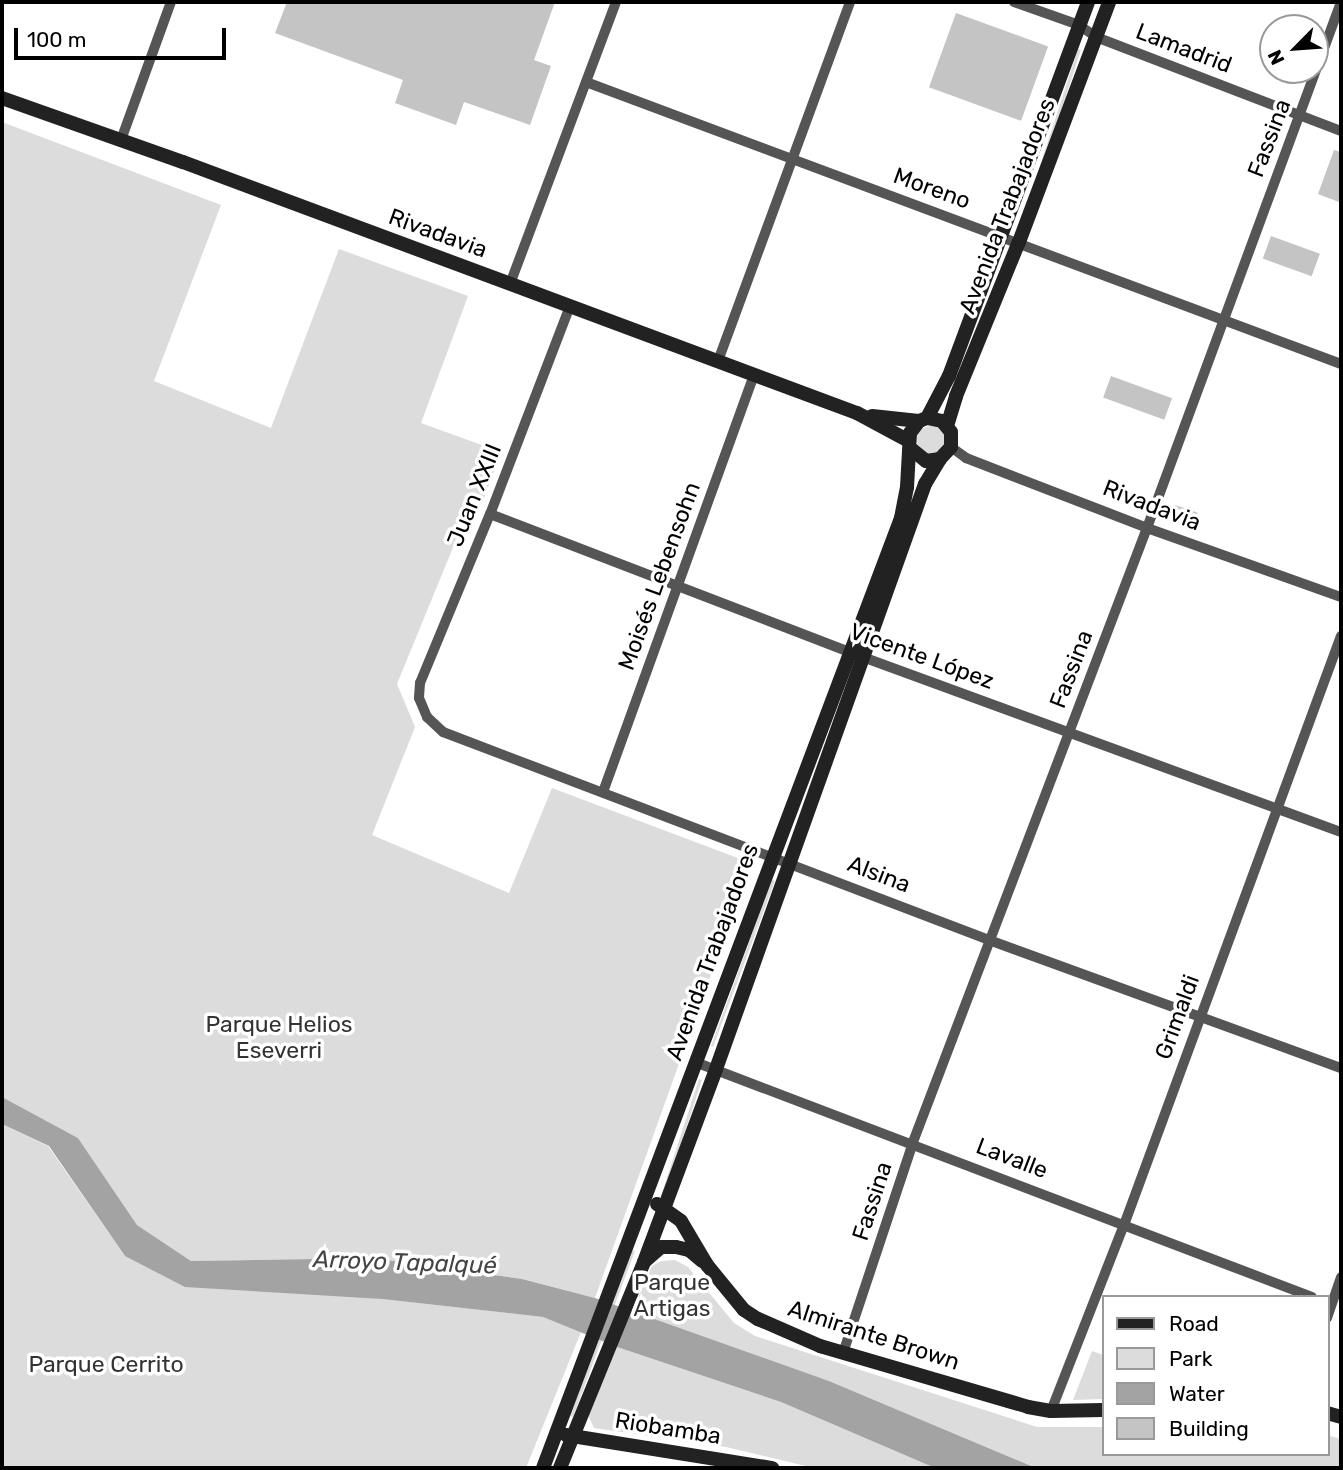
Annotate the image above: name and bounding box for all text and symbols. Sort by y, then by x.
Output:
scale bar [18,14,229,58]
north arrow [1259,14,1329,84]
street label: Lamadrid [1132,17,1236,79]
text: 100 m [27,27,86,52]
text: N [1263,46,1290,68]
street label: Avenida Trabajadores [953,94,1061,318]
street label: Fassina [1242,95,1296,181]
street label: Moreno [890,161,974,215]
street label: Rivadavia [385,202,491,264]
street label: Juan XXIII [441,440,507,550]
street label: Rivadavia [1099,474,1205,536]
street label: Moisés Lebensohn [612,478,706,674]
street label: Vicente López [846,617,998,695]
street label: Fassina [1044,626,1098,712]
street label: Avenida Trabajadores [660,840,764,1064]
street label: Alsina [844,849,914,899]
street label: Grimaldi [1149,971,1205,1063]
park label: Parque Helios Eseverri [205,1010,353,1064]
street label: Lavalle [972,1132,1052,1184]
street label: Fassina [846,1158,898,1244]
water label: Arroyo Tapalqué [312,1245,498,1281]
park label: Parque Artigas [634,1268,710,1322]
street label: Almirante Brown [785,1294,963,1376]
legend [1102,1295,1329,1456]
text: Road [1169,1311,1219,1336]
text: Park [1169,1346,1213,1371]
park label: Parque Cerrito [28,1350,184,1378]
text: Water [1169,1381,1225,1406]
street label: Riobamba [613,1406,723,1450]
text: Building [1169,1416,1249,1441]

